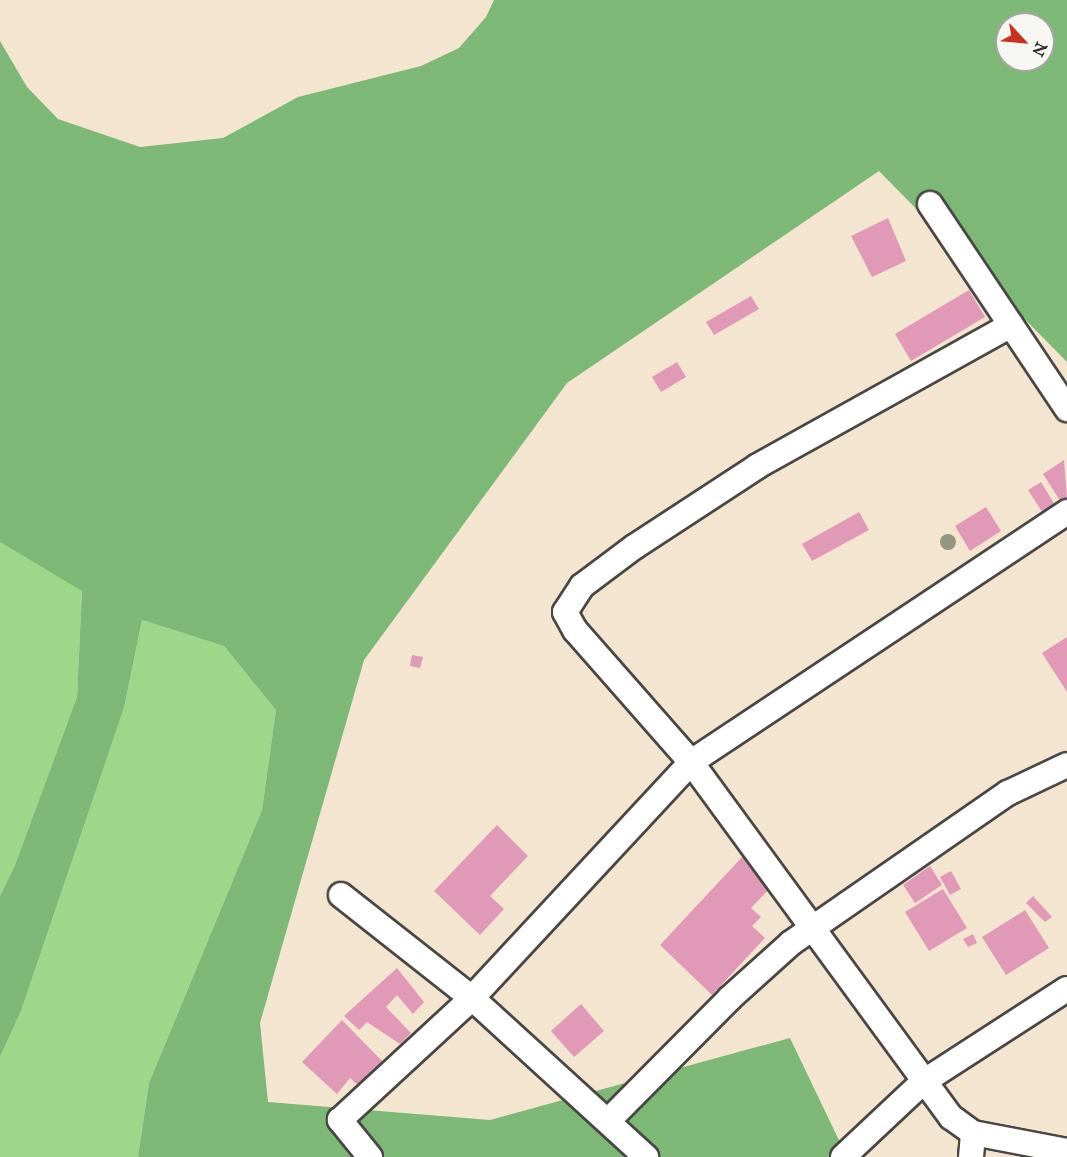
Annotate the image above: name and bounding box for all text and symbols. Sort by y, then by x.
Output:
north arrow [995,12,1055,72]
text: N [1028,39,1051,59]

